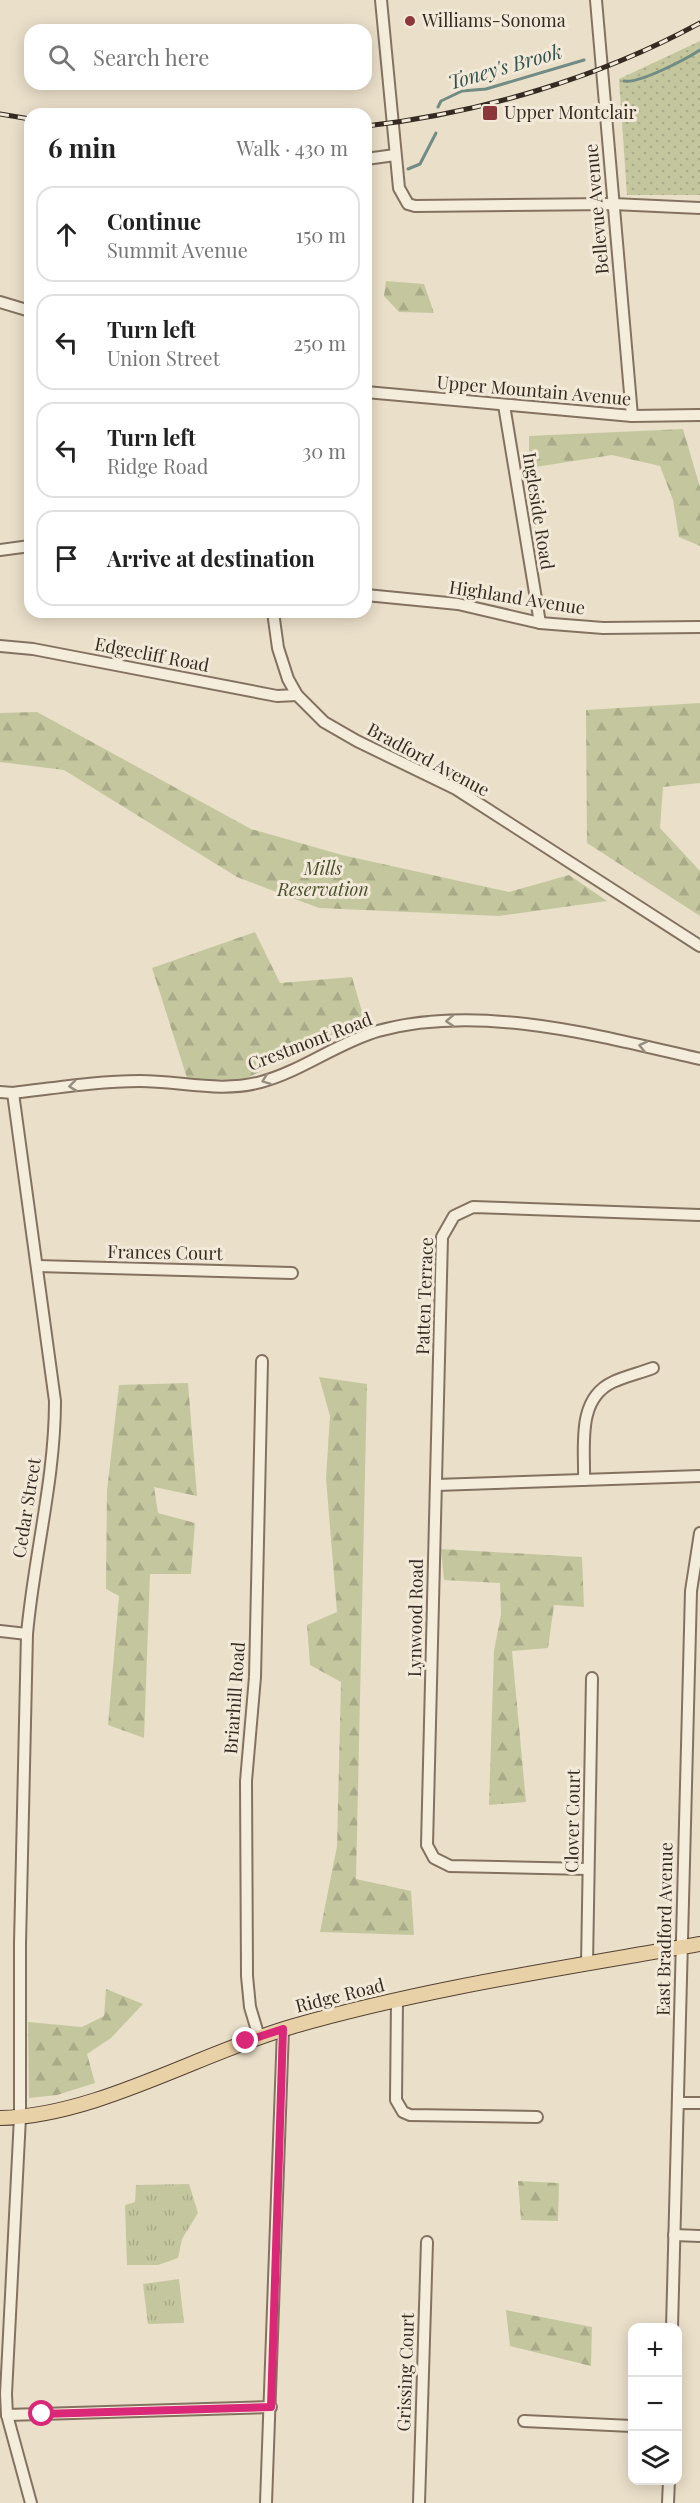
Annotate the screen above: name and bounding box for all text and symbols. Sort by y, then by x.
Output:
place label: Williams-Sonoma [421,8,566,32]
marker: Williams-Sonoma [403,14,417,28]
search box [24,24,372,90]
water label: Toney's Brook [444,36,565,95]
icon: search [45,41,78,74]
text: Search here [93,42,209,72]
place label: Upper Montclair [504,100,637,124]
marker: Upper Montclair [481,104,499,122]
text: 6 min [48,130,116,165]
text: Walk · 430 m [236,134,348,161]
street label: Bellevue Avenue [578,143,614,275]
text: Continue [107,206,201,236]
icon: ahead [50,218,83,251]
text: 150 m [296,221,346,248]
text: Summit Avenue [107,236,248,263]
text: Turn left [107,314,196,344]
icon: left [50,326,83,359]
text: 250 m [293,329,346,356]
text: Union Street [107,344,220,371]
street label: Upper Mountain Avenue [436,370,632,410]
text: Turn left [107,422,196,452]
icon: left [50,434,83,467]
text: 30 m [302,437,346,464]
street label: Ingleside Road [518,450,560,572]
text: Ridge Road [107,452,208,479]
icon: arrive [50,542,83,575]
text: Arrive at destination [107,543,315,573]
street label: Highland Avenue [447,574,587,620]
street label: Edgecliff Road [93,631,212,677]
street label: Bradford Avenue [363,717,494,802]
park label: Mills Reservation [276,856,369,901]
street label: Crestmont Road [244,1006,376,1076]
one-way arrow [446,1015,455,1028]
one-way arrow [638,1040,648,1053]
one-way arrow [261,1072,272,1085]
one-way arrow [68,1079,77,1092]
street label: Patten Terrace [410,1237,438,1355]
street label: Frances Court [107,1239,224,1265]
street label: Cedar Street [6,1455,46,1560]
street label: Lynwood Road [402,1558,428,1677]
street label: Briarhill Road [218,1640,250,1755]
street label: Clover Court [559,1768,585,1873]
street label: East Bradford Avenue [650,1842,678,2016]
street label: Ridge Road [293,1972,387,2018]
route end [232,2027,258,2053]
street label: Grissing Court [391,2311,419,2432]
map controls [628,2323,682,2485]
button: + [628,2323,682,2377]
button: − [628,2377,682,2431]
route start [28,2400,54,2426]
button: layers [628,2431,682,2485]

